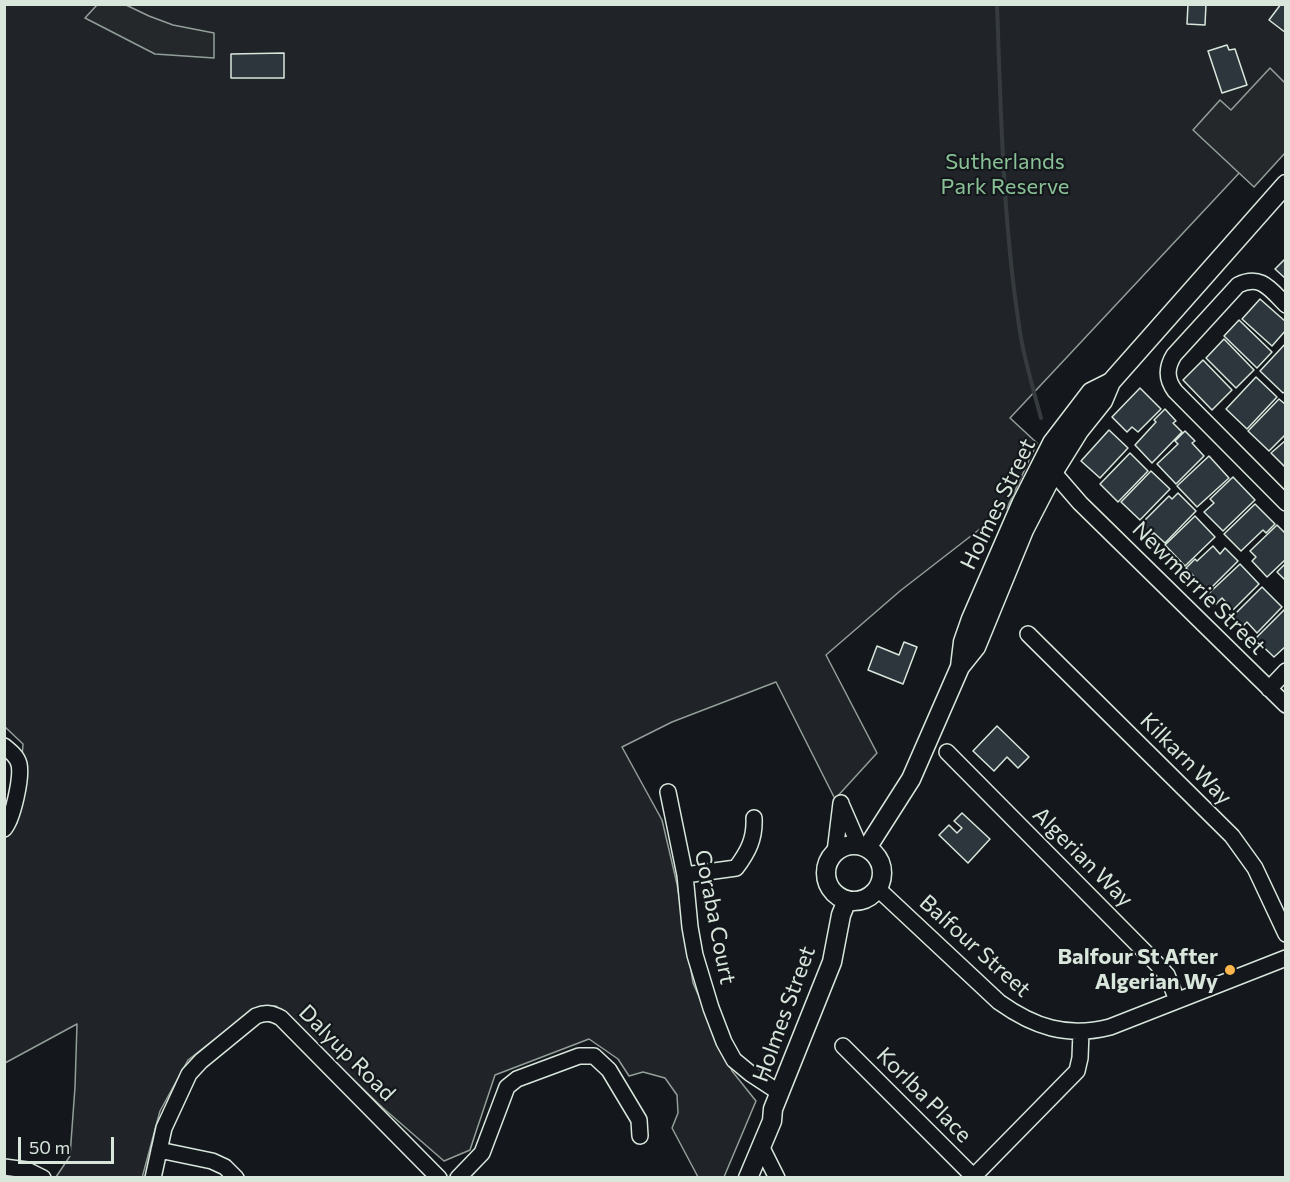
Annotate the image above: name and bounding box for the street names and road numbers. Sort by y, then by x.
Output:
street label: Holmes Street [955,434,1041,574]
street label: Newmerrie Street [1127,516,1271,660]
street label: Kilkarn Way [1135,708,1237,810]
street label: Algerian Way [1027,801,1139,913]
street label: Goraba Court [689,848,741,986]
street label: Balfour Street [914,889,1036,1003]
street label: Holmes Street [747,943,821,1085]
street label: Dalyup Road [293,999,401,1107]
street label: Korlba Place [871,1042,977,1148]

